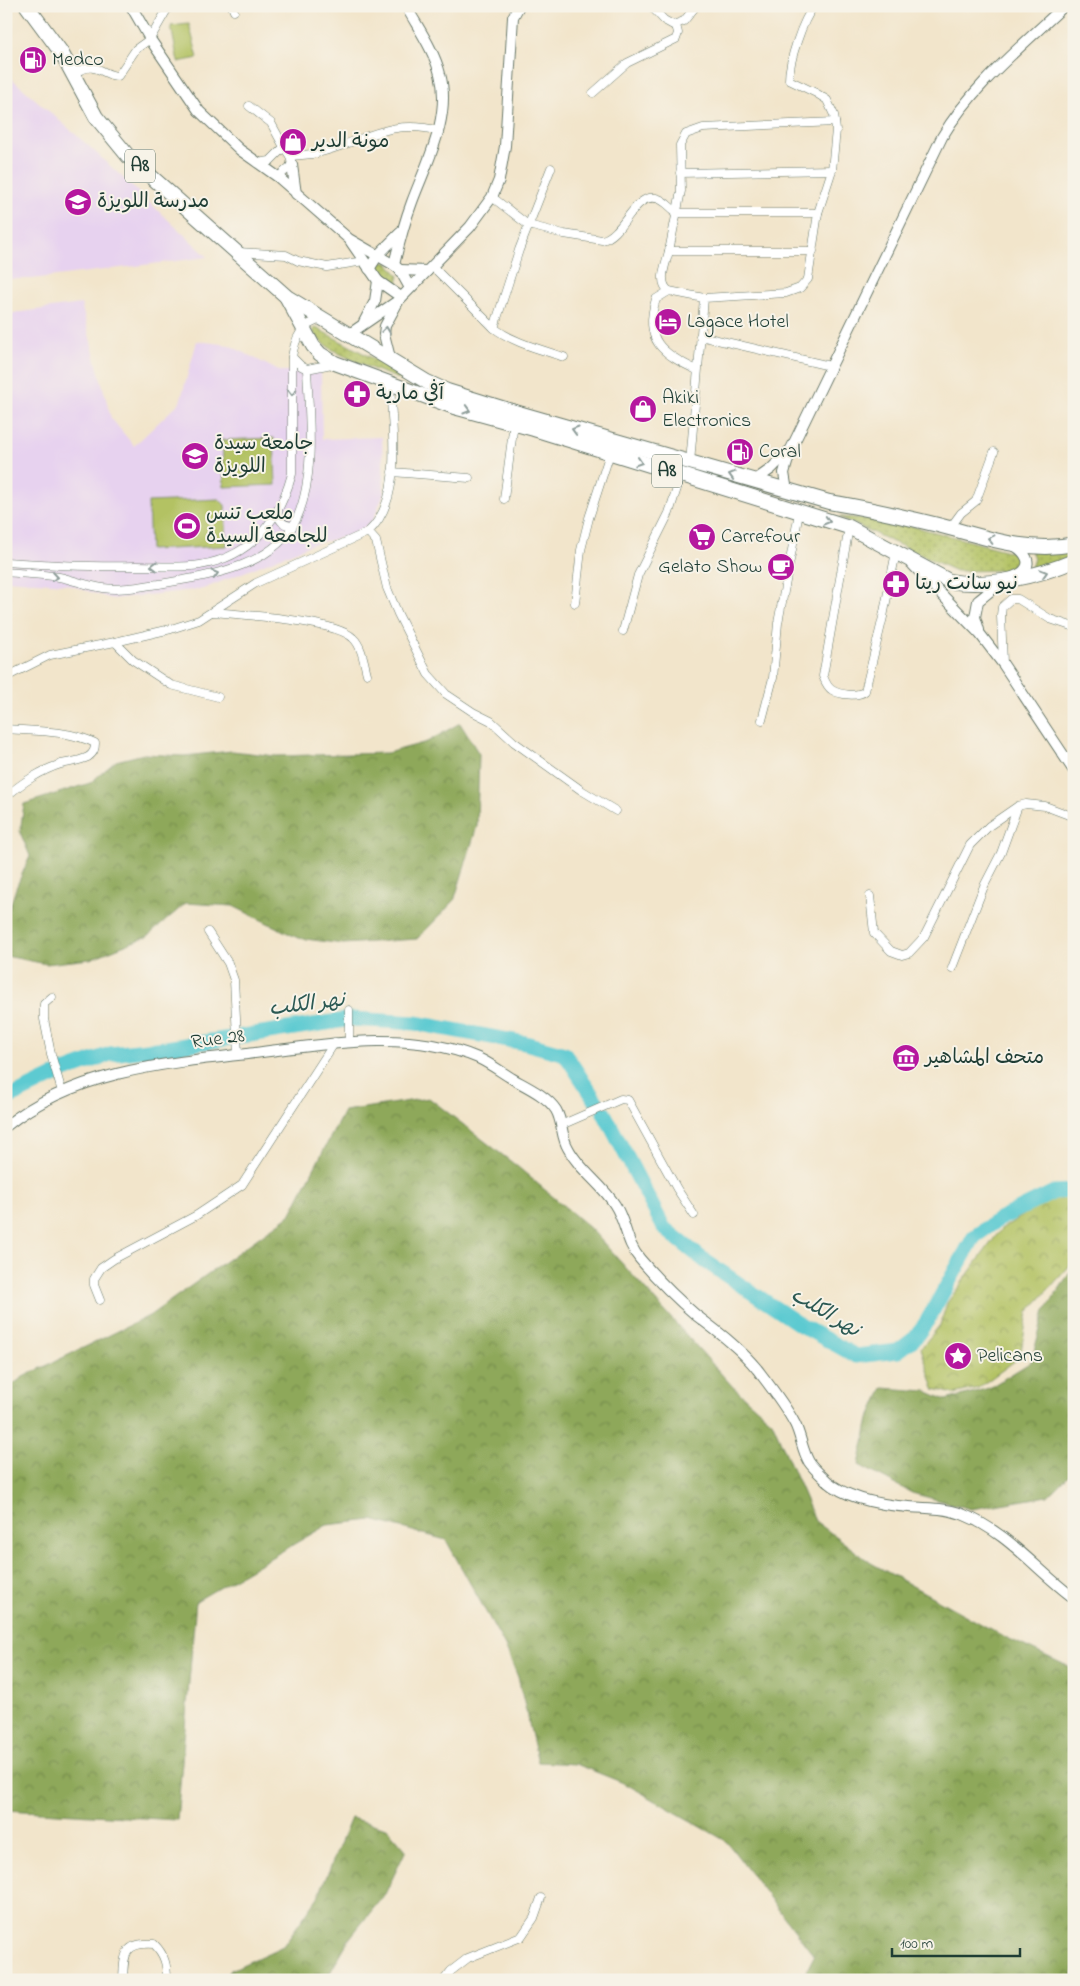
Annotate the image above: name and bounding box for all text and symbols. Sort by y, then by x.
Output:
fuel station icon: Medco [18,45,48,75]
place label: Medco [52,46,104,75]
shop icon: مونة الدير [278,127,308,157]
place label: مونة الدير [310,128,389,157]
road number: A8 [125,150,155,182]
school or university icon: مدرسة اللويزة [63,187,93,217]
place label: مدرسة اللويزة [97,188,209,217]
hotel icon: Lagace Hotel [653,307,683,337]
place label: Lagace Hotel [687,308,789,338]
one-way arrow [380,325,391,333]
pharmacy icon: آفي مارية [342,379,372,409]
place label: آفي مارية [376,379,445,409]
place label: Akiki Electronics [662,384,751,436]
one-way arrow [287,389,297,397]
shop icon: Akiki Electronics [628,394,658,424]
one-way arrow [462,405,470,415]
one-way arrow [571,425,580,436]
place label: جامعة سيدة اللويزة [214,430,313,482]
fuel station icon: Coral [725,437,755,467]
place label: Coral [759,438,801,467]
school or university icon: جامعة سيدة اللويزة [180,441,210,471]
road number: A8 [652,454,682,488]
one-way arrow [634,457,643,467]
one-way arrow [728,470,736,480]
place label: ملعب تنس للجامعة السيدة [206,500,327,552]
sports icon: ملعب تنس للجامعة السيدة [172,511,202,541]
one-way arrow [823,516,831,526]
supermarket icon: Carrefour [687,522,717,552]
place label: Carrefour [721,523,801,552]
one-way arrow [987,534,996,545]
cafe icon: Gelato Show [766,552,796,582]
place label: Gelato Show [658,553,762,582]
one-way arrow [150,561,158,571]
one-way arrow [1040,568,1048,578]
one-way arrow [210,569,218,579]
pharmacy icon: نيو سانت ريتا [881,569,911,599]
place label: نيو سانت ريتا [915,570,1018,599]
one-way arrow [51,571,59,582]
water label: نهر الكلب [267,985,349,1025]
street label: Rue 28 [190,1022,246,1058]
museum icon: متحف المشاهير [891,1043,921,1073]
place label: متحف المشاهير [923,1044,1044,1073]
water label: نهر الكلب [785,1281,867,1347]
place icon: Pelicans [943,1341,973,1371]
place label: Pelicans [977,1342,1043,1371]
scale bar [892,1926,1020,1958]
text: 100 m [900,1933,933,1955]

